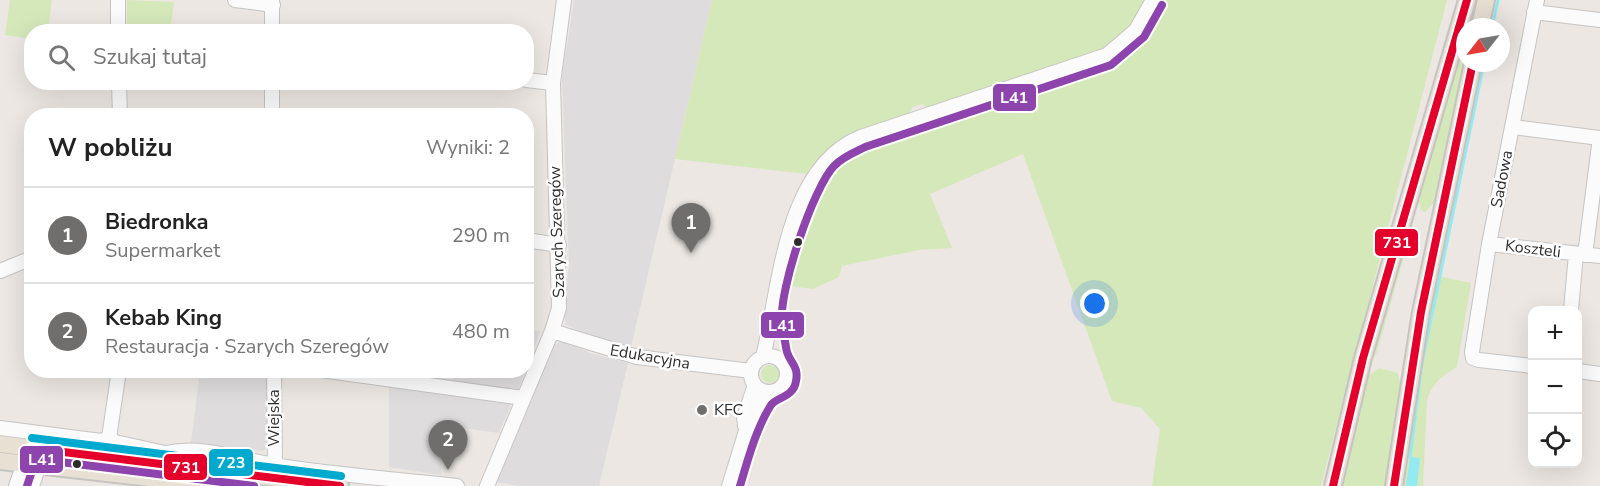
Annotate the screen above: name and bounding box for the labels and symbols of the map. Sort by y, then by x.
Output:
north arrow [1456,18,1510,72]
line badge: L41 [992,83,1037,112]
text: L41 [1000,87,1028,109]
street label: Sadowa [1486,148,1518,210]
street label: Szarych Szeregów [544,165,570,298]
pin: 1 [672,204,710,253]
line badge: 731 [1374,228,1419,257]
text: 731 [1383,232,1411,254]
street label: Koszteli [1504,235,1562,263]
unlabelled marker [792,236,804,248]
your location [1080,289,1109,318]
line badge: L41 [760,311,805,339]
text: L41 [768,315,796,337]
street label: Edukacyjna [608,339,692,375]
street label: Wiejska [263,389,285,447]
place label: KFC [714,399,744,421]
marker: KFC [695,403,709,417]
pin: 2 [428,420,468,470]
line badge: L41 [19,445,64,474]
line badge: 723 [208,448,254,477]
text: L41 [28,449,56,471]
text: 723 [217,452,245,474]
line badge: 731 [163,453,208,481]
text: 731 [172,457,200,479]
unlabelled marker [71,458,83,470]

